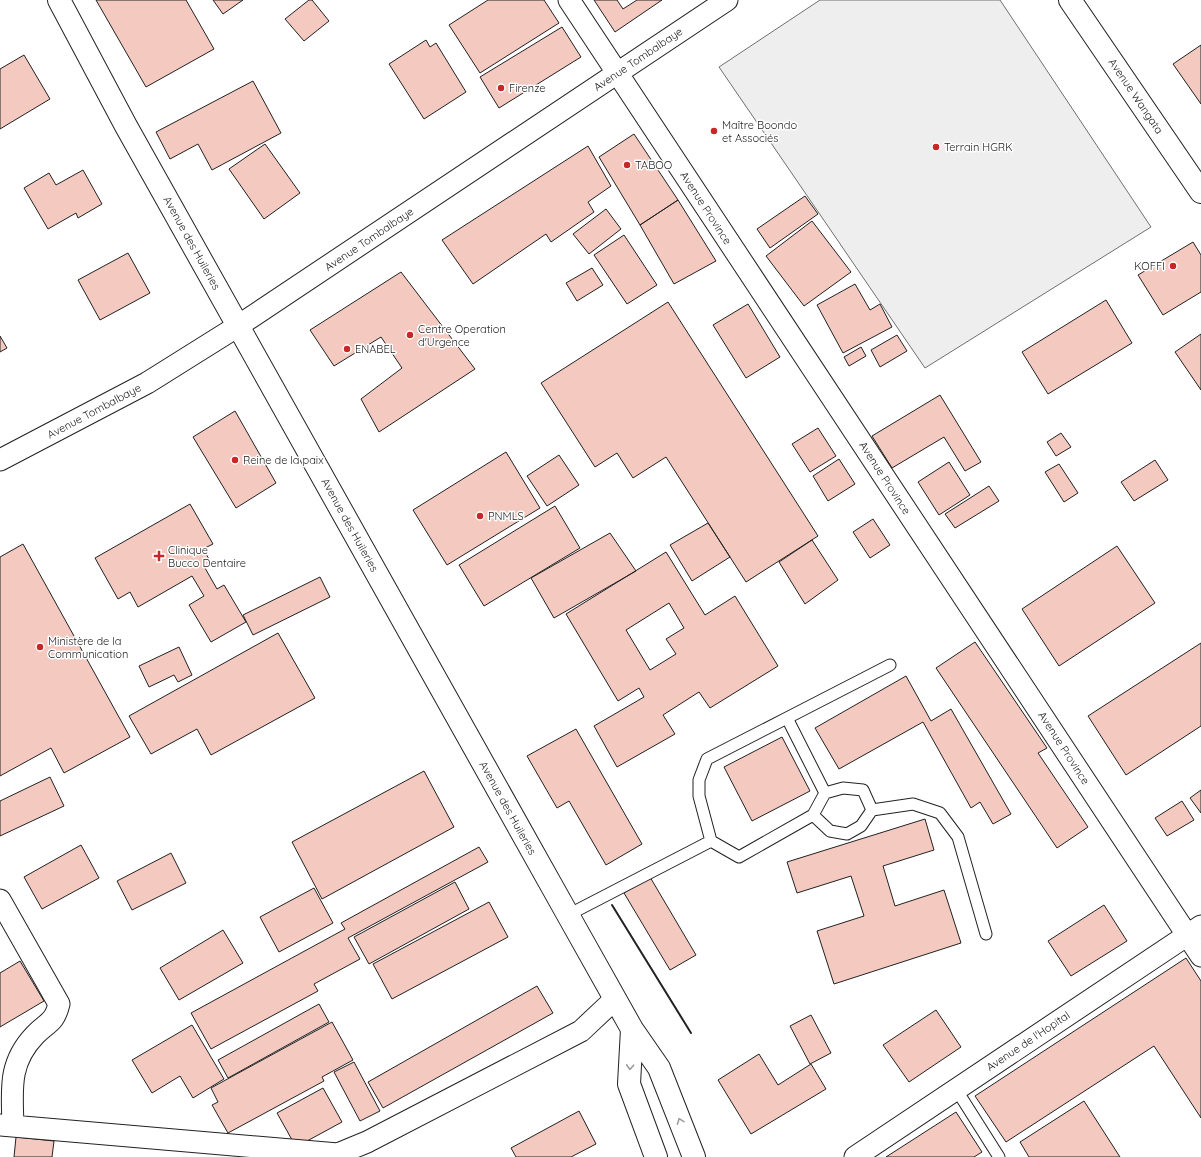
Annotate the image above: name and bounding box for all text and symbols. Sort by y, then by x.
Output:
street label: Avenue Tombalbaye [591,24,685,94]
street label: Avenue Wangata [1106,56,1166,136]
place label: Firenze [509,81,546,95]
marker: Firenze [496,83,506,93]
place label: Maître Boondo et Associés [722,118,798,145]
marker: Maître Boondo et Associés [709,126,719,136]
place label: Terrain HGRK [944,140,1013,154]
marker: Terrain HGRK [931,142,941,152]
place label: TABOO [635,158,672,172]
marker: TABOO [622,160,632,170]
street label: Avenue Province [677,169,735,247]
street label: Avenue des Huileries [160,194,224,292]
street label: Avenue Tombalbaye [322,204,416,274]
place label: KOFFI [1134,259,1165,273]
marker: KOFFI [1168,261,1178,271]
place label: Centre Operation d'Urgence [418,322,506,349]
marker: Centre Operation d'Urgence [405,330,415,340]
place label: ENABEL [355,342,396,356]
marker: ENABEL [342,344,352,354]
street label: Avenue Tombalbaye [45,380,143,442]
street label: Avenue Province [856,439,914,517]
place label: Reine de la paix [243,453,324,467]
marker: Reine de la paix [230,455,240,465]
street label: Avenue des Huileries [318,476,382,574]
place label: PNMLS [488,509,524,523]
marker: PNMLS [475,511,485,521]
place label: Clinique Bucco Dentaire [168,543,246,570]
marker: Clinique Bucco Dentaire [153,550,165,562]
place label: Ministère de la Communication [48,634,128,661]
marker: Ministère de la Communication [35,642,45,652]
street label: Avenue Province [1035,709,1093,787]
street label: Avenue des Huileries [476,759,540,857]
street label: Avenue de l'Hopital [984,1008,1072,1074]
one-way arrow [626,1064,634,1070]
one-way arrow [676,1117,684,1124]

